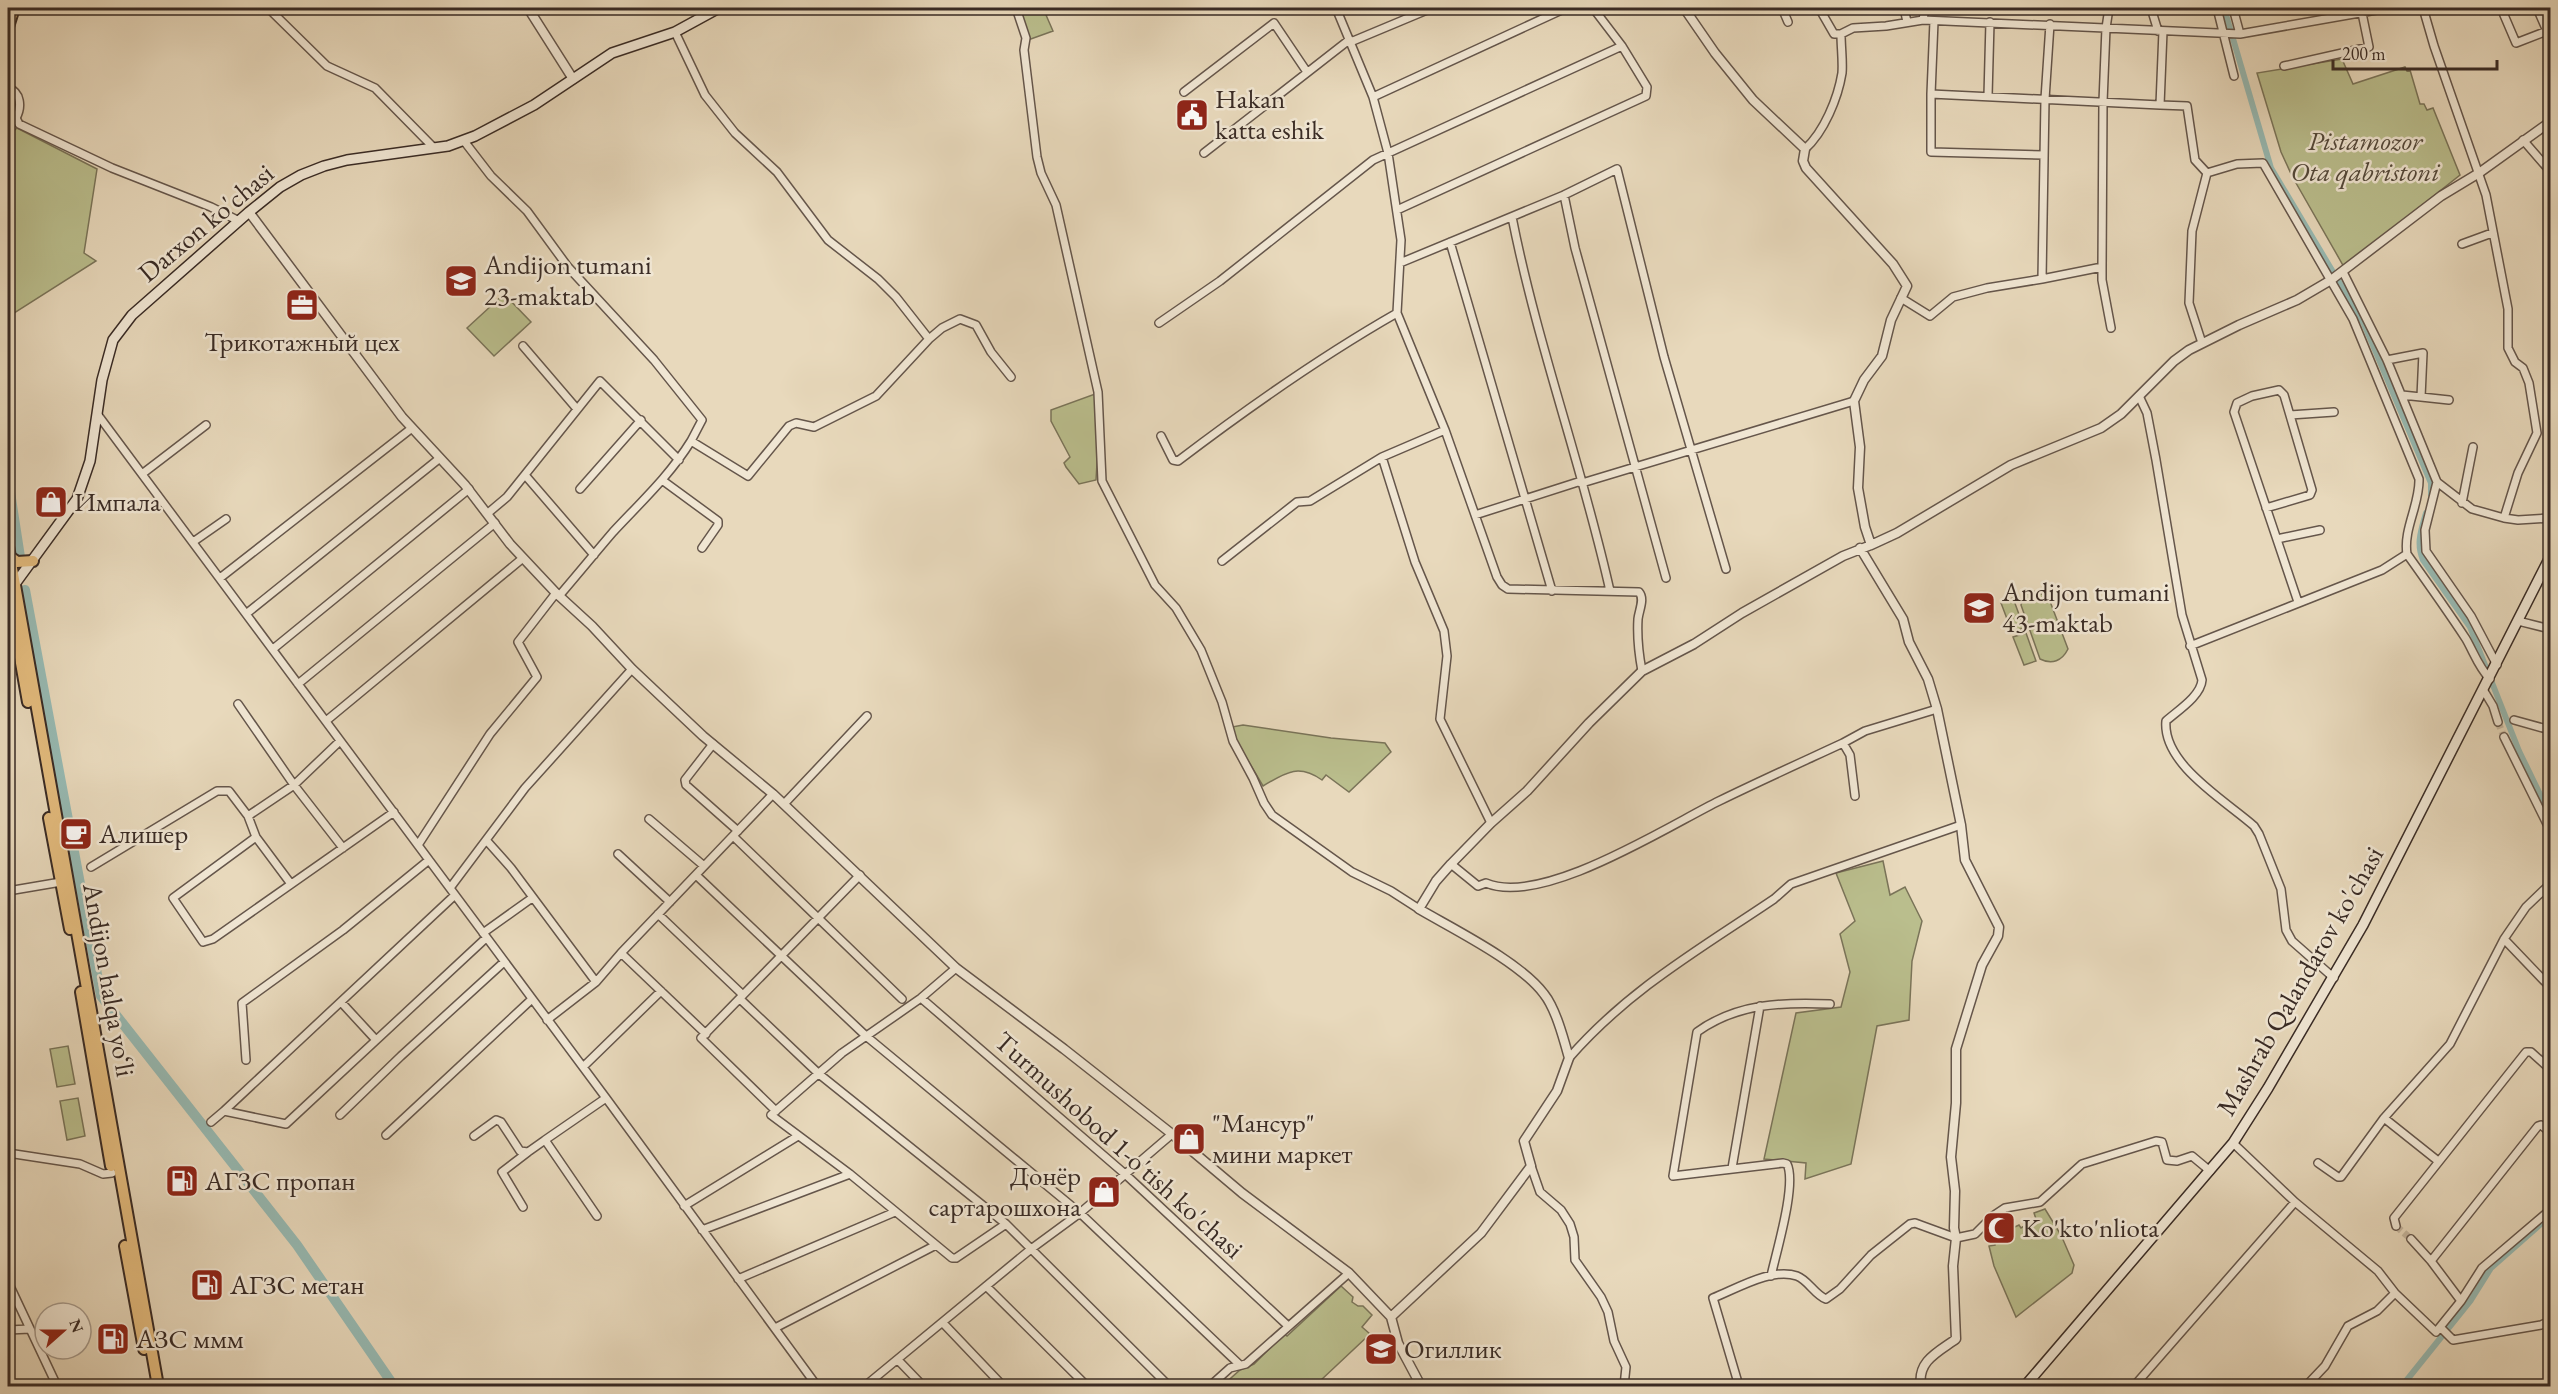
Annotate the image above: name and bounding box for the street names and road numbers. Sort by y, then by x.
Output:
street label: Darxon ko'chasi [131,155,281,290]
street label: Mashrab Qalandarov ko'chasi [2208,840,2391,1122]
street label: Andijon halqa yo‘li [75,879,144,1080]
street label: Turmushobod 1-o'tish ko'chasi [987,1023,1252,1266]

